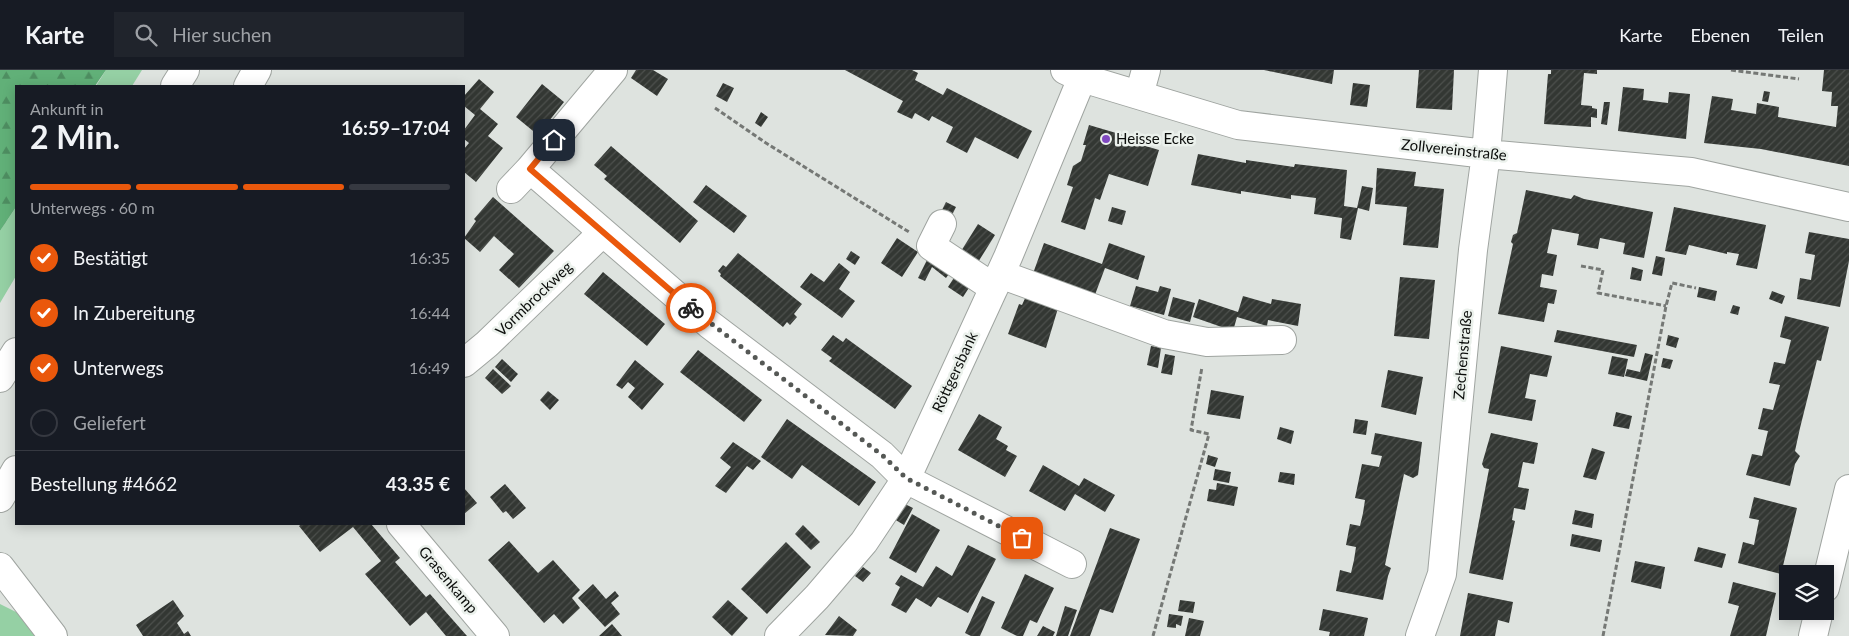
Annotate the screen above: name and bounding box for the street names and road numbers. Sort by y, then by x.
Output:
street label: Zollvereinstraße [1400,135,1508,164]
street label: Vormbrockweg [491,257,576,339]
street label: Zechenstraße [1449,309,1475,400]
street label: Röttgersbank [928,328,981,415]
street label: Grasenkamp [415,542,482,617]

